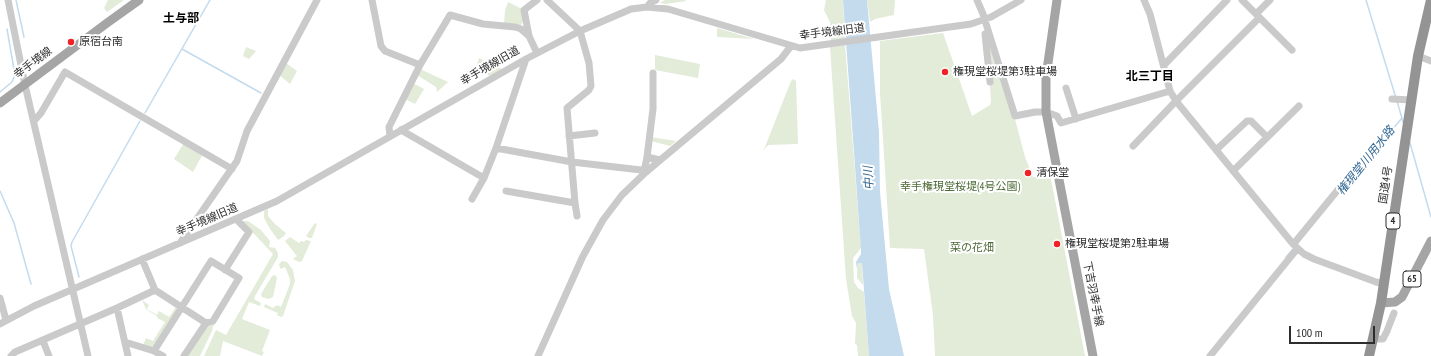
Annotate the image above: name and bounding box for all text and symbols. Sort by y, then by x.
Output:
district label: 土与部 [163,12,199,26]
street label: 幸手境線旧道 [798,21,866,43]
place label: 原宿台南 [79,35,123,49]
marker: 原宿台南 [66,37,76,47]
street label: 幸手境線 [11,44,55,82]
street label: 幸手境線旧道 [458,44,522,88]
place label: 権現堂桜堤第3駐車場 [953,65,1057,79]
marker: 権現堂桜堤第3駐車場 [940,67,950,77]
district label: 北三丁目 [1126,70,1174,84]
water label: 権現堂川用水路 [1334,124,1398,198]
street label: 国道4号 [1377,165,1395,205]
water label: 中川 [861,166,877,190]
place label: 清保堂 [1036,166,1069,180]
marker: 清保堂 [1023,168,1033,178]
park label: 幸手権現堂桜堤(4号公園) [900,180,1020,194]
street label: 幸手境線旧道 [174,201,240,239]
road number: 4 [1386,213,1400,229]
place label: 権現堂桜堤第2駐車場 [1065,237,1169,251]
marker: 権現堂桜堤第2駐車場 [1052,239,1062,249]
park label: 菜の花畑 [950,241,994,255]
street label: 下吉羽幸手線 [1080,260,1106,328]
road number: 65 [1403,271,1421,287]
scale bar [1291,318,1377,344]
text: 100 m [1296,325,1323,340]

